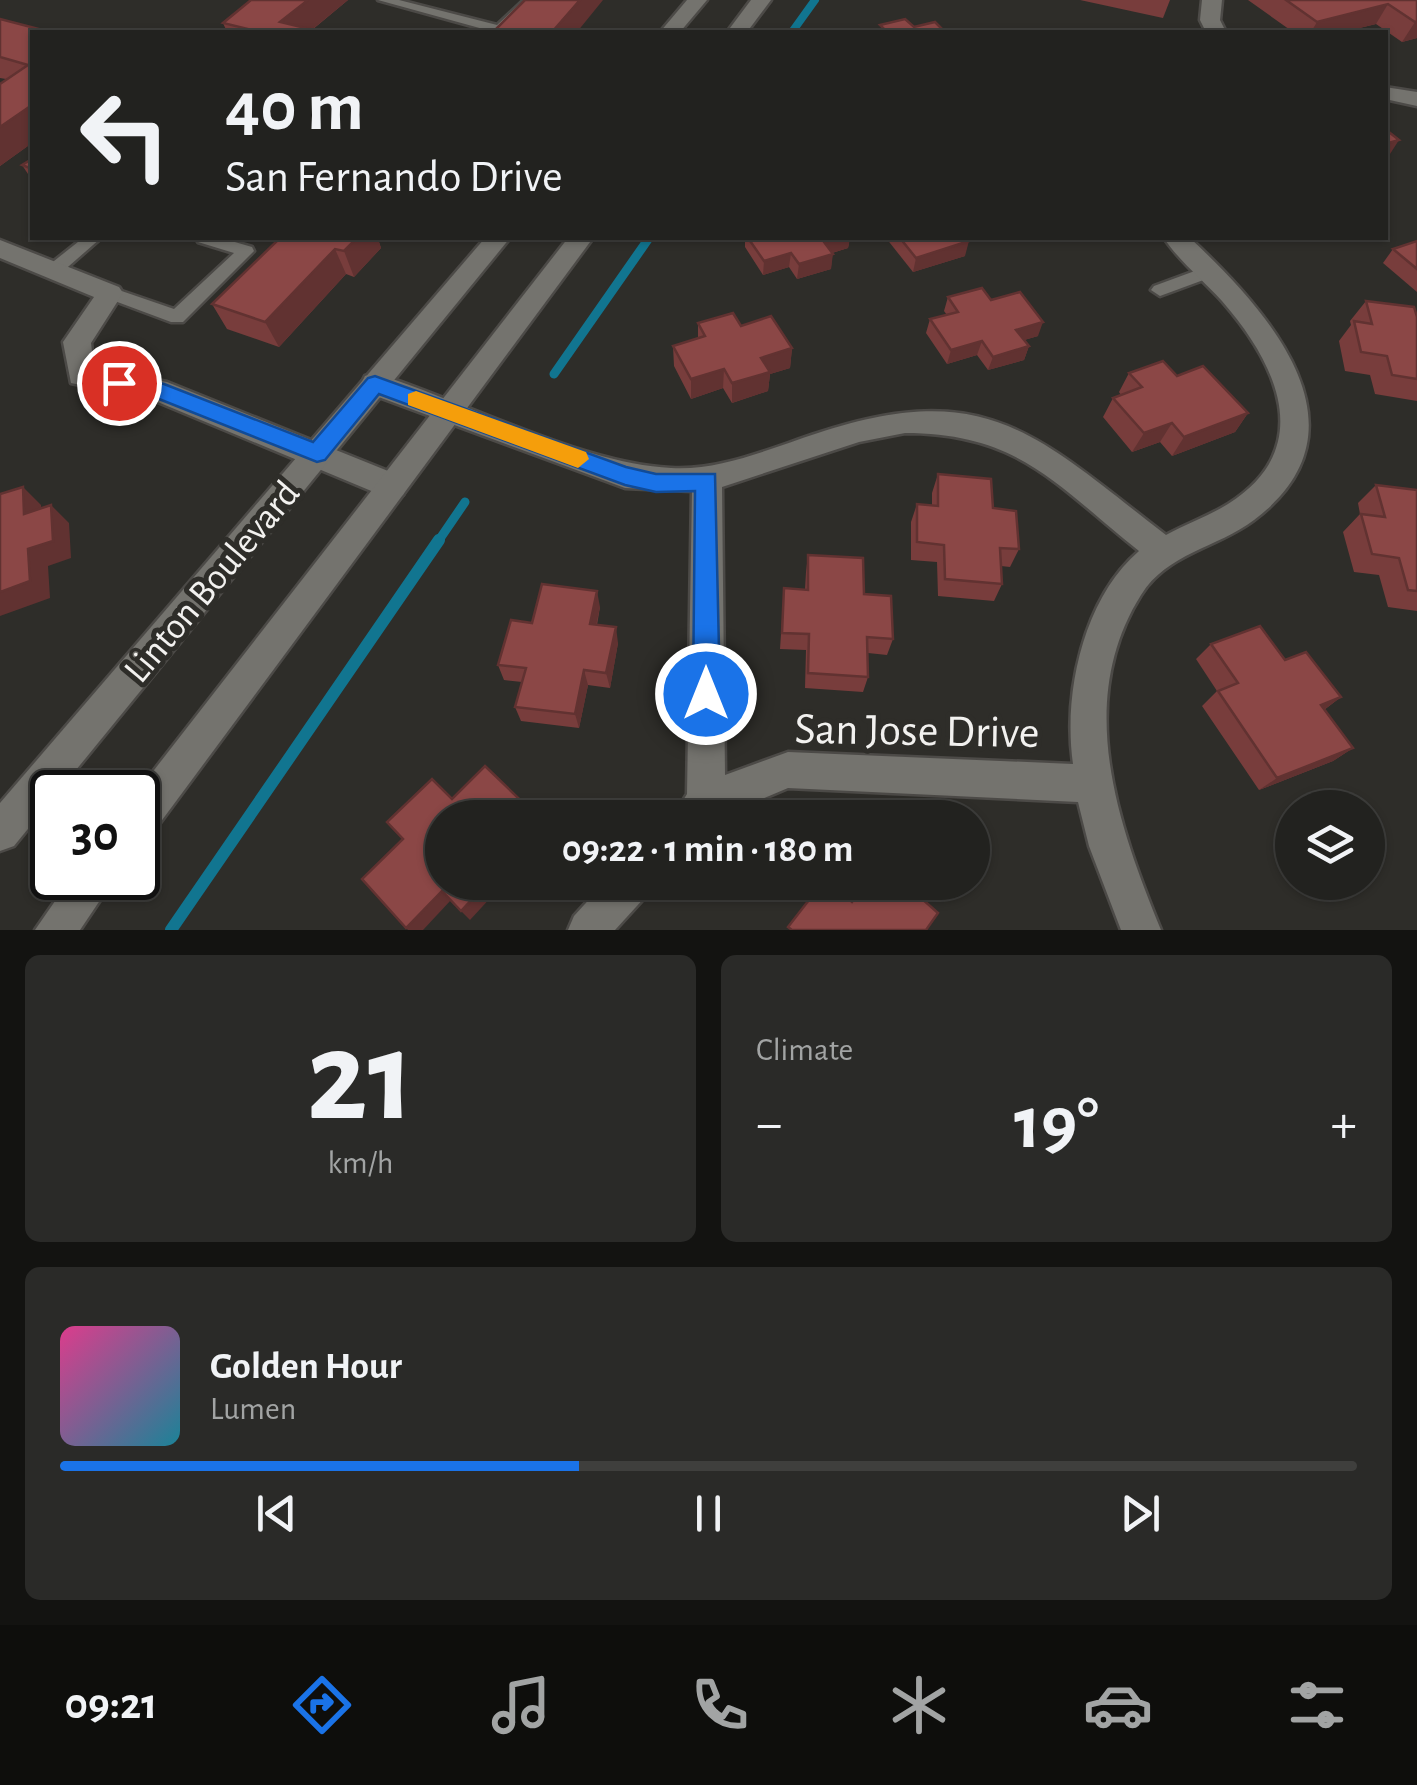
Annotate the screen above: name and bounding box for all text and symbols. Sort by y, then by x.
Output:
icon: left [60,70,190,200]
text: 40 m [225,73,364,143]
text: San Fernando Drive [225,155,563,200]
pin [77,341,162,426]
icon: arrive [92,356,147,411]
street label: Linton Boulevard [118,474,307,690]
position arrow [654,642,758,746]
street label: San Jose Drive [794,707,1040,756]
speed limit sign: 30 [30,770,160,900]
map controls [1275,790,1385,900]
button: layers [1275,790,1385,900]
text: 09:22 · 1 min · 180 m [562,831,853,869]
text: 21 [306,1014,415,1144]
text: Climate [756,1034,853,1066]
text: 19° [1014,1087,1099,1162]
text: − [756,1097,782,1152]
text: + [1331,1097,1357,1152]
text: km/h [327,1147,394,1179]
text: Golden Hour [210,1348,402,1386]
text: Lumen [210,1393,296,1425]
icon: previous [249,1486,304,1541]
icon: pause [681,1486,736,1541]
icon: next [1113,1486,1168,1541]
icon: directions [287,1670,357,1740]
icon: music [486,1670,556,1740]
icon: phone [685,1670,755,1740]
icon: climate [884,1670,954,1740]
icon: car [1083,1670,1153,1740]
icon: filters [1282,1670,1352,1740]
text: 09:21 [65,1682,157,1727]

